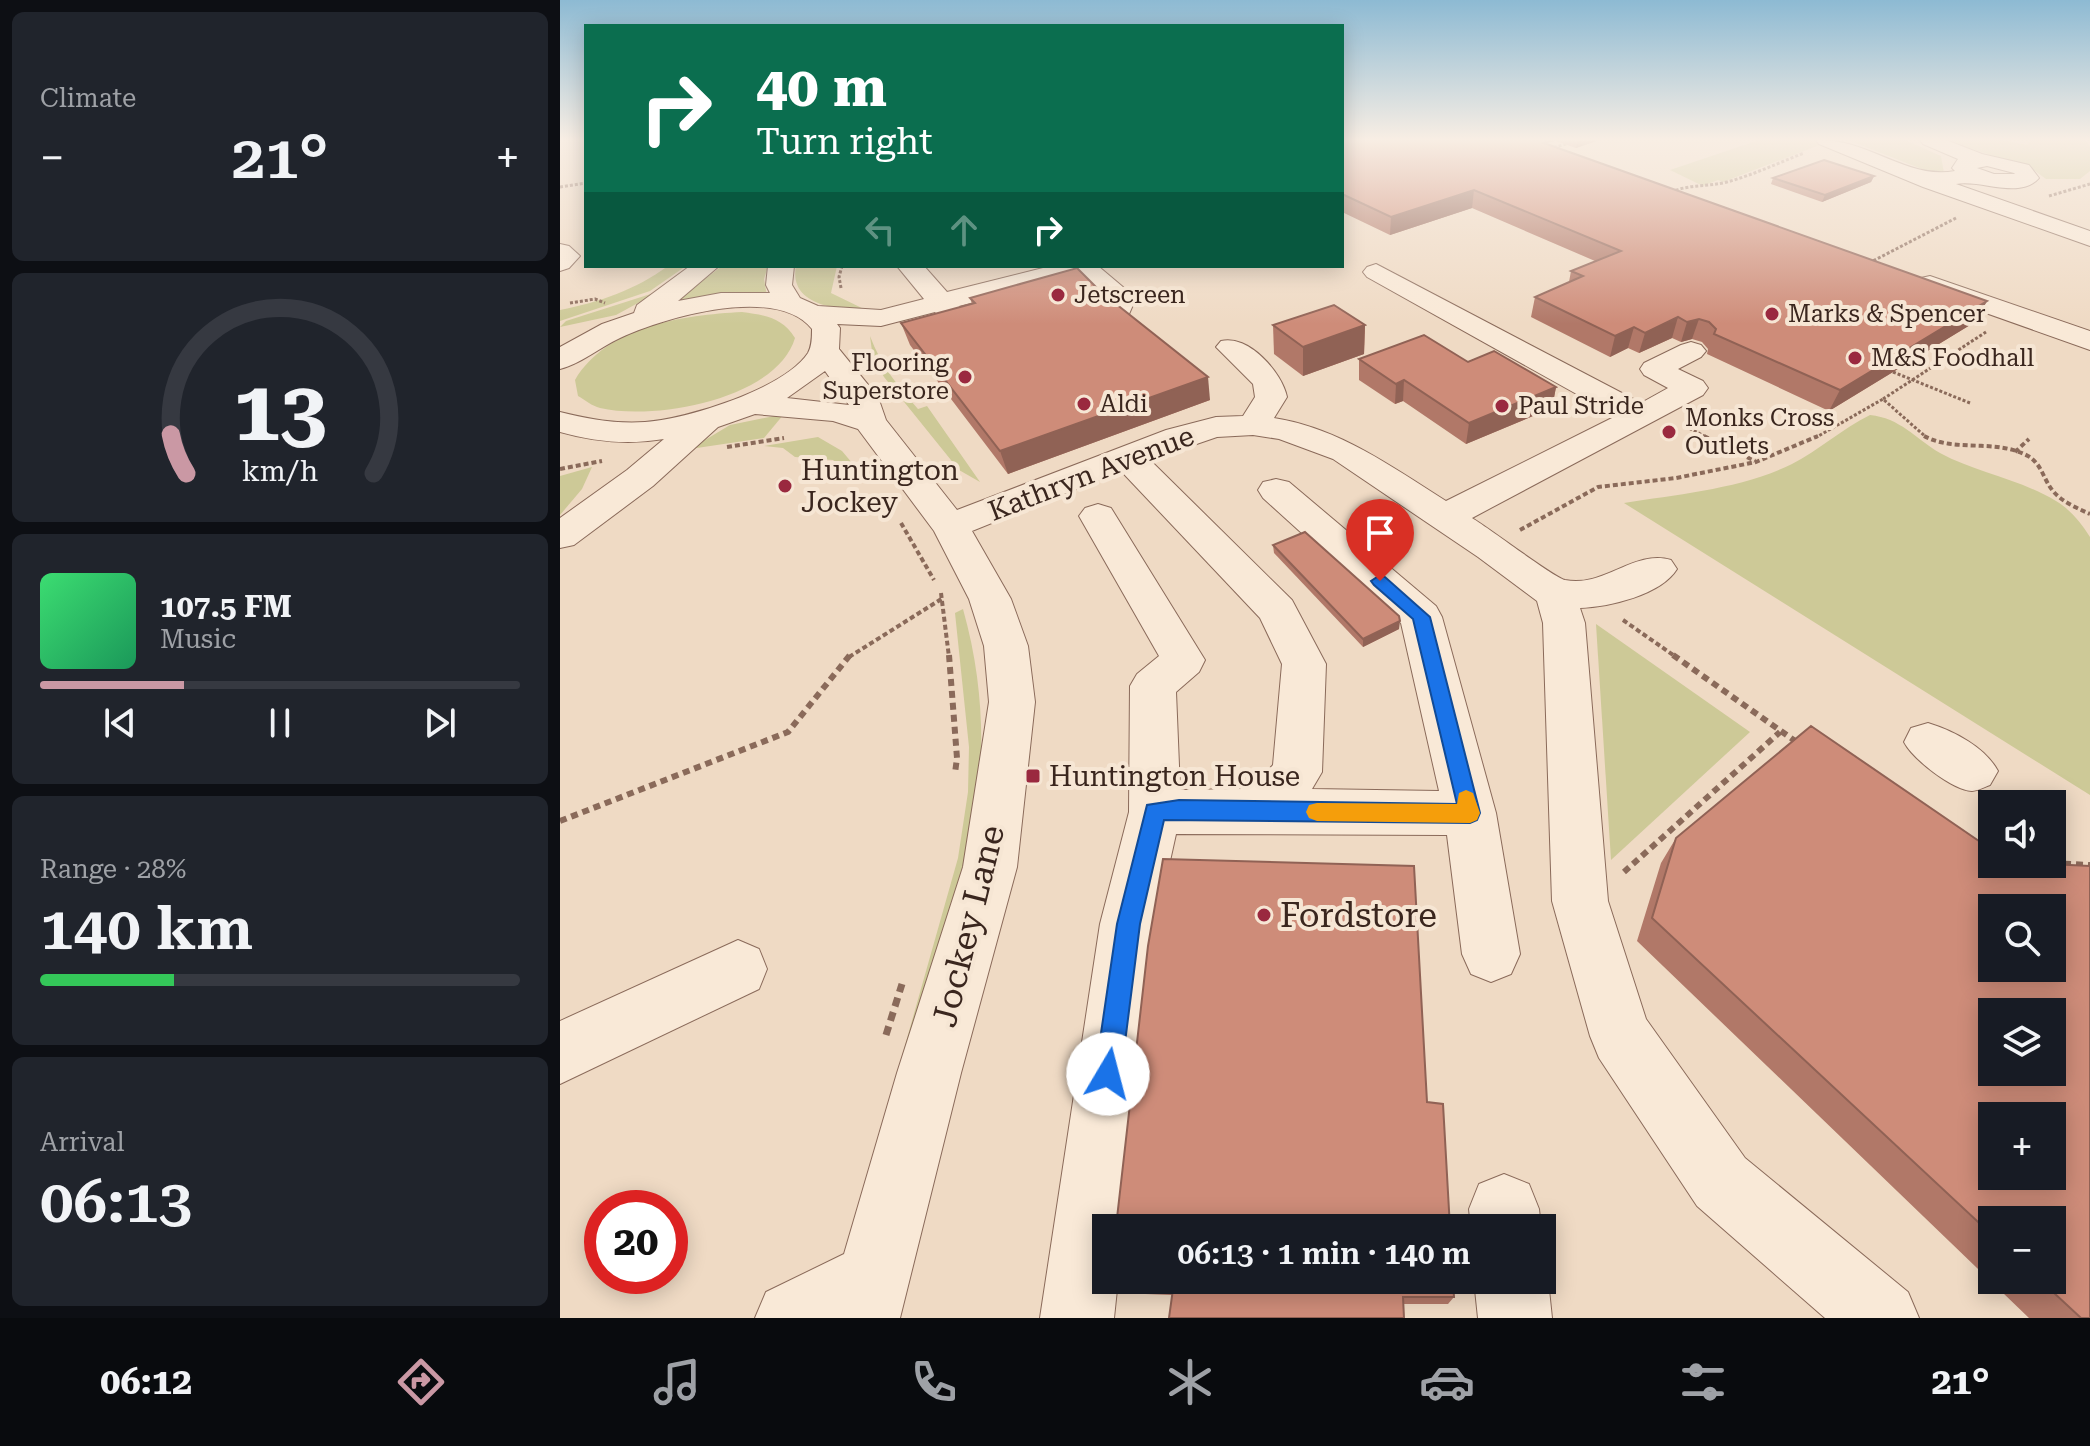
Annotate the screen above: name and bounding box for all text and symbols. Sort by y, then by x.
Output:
text: 40 m [756,54,887,120]
icon: right [624,56,728,160]
text: Climate [40,83,136,113]
text: Turn right [756,121,933,163]
text: 21° [232,122,328,193]
text: − [40,132,65,184]
text: + [495,132,520,184]
icon: left [858,208,902,252]
icon: ahead [942,208,986,252]
icon: right [1026,208,1070,252]
place label: Jetscreen [1074,281,1186,309]
marker: Jetscreen [1049,286,1067,304]
place label: Marks & Spencer [1788,300,1986,328]
marker: Marks & Spencer [1763,305,1781,323]
place label: M&S Foodhall [1871,344,2034,372]
place label: Flooring Superstore [823,349,949,405]
marker: M&S Foodhall [1846,349,1864,367]
text: 13 [233,362,327,459]
marker: Flooring Superstore [956,368,974,386]
place label: Aldi [1100,390,1148,418]
place label: Paul Stride [1518,392,1644,420]
marker: Aldi [1075,395,1093,413]
marker: Paul Stride [1493,397,1511,415]
place label: Monks Cross Outlets [1685,404,1834,460]
street label: Kathryn Avenue [984,419,1199,528]
marker: Monks Cross Outlets [1660,423,1678,441]
text: km/h [242,454,318,488]
place label: Huntington Jockey [801,454,959,519]
marker: Huntington Jockey [776,477,794,495]
pin [1346,499,1414,581]
icon: arrive [1358,511,1402,555]
text: 107.5 FM [160,589,292,624]
text: Music [160,624,236,654]
icon: previous [98,701,142,745]
icon: pause [258,701,302,745]
icon: next [418,701,462,745]
place label: Huntington House [1049,760,1300,793]
marker: Huntington House [1024,767,1042,785]
map controls [1978,790,2066,1294]
button: sound [1978,790,2066,878]
street label: Jockey Lane [924,821,1012,1031]
text: Range · 28% [40,854,186,884]
text: 140 km [40,893,253,964]
button: search [1978,894,2066,982]
place label: Fordstore [1280,895,1437,935]
marker: Fordstore [1255,906,1273,924]
button: layers [1978,998,2066,1086]
position arrow [1066,1032,1150,1116]
button: + [1978,1102,2066,1190]
text: Arrival [40,1127,125,1157]
text: 06:13 [40,1166,192,1237]
speed limit sign: 20 [584,1190,688,1294]
button: − [1978,1206,2066,1294]
text: 06:13 · 1 min · 140 m [1178,1236,1470,1271]
icon: directions [393,1354,449,1410]
icon: music [649,1354,705,1410]
icon: phone [906,1354,962,1410]
icon: climate [1162,1354,1218,1410]
icon: car [1419,1354,1475,1410]
icon: filters [1675,1354,1731,1410]
text: 06:12 [100,1361,192,1403]
text: 21° [1931,1361,1990,1403]

